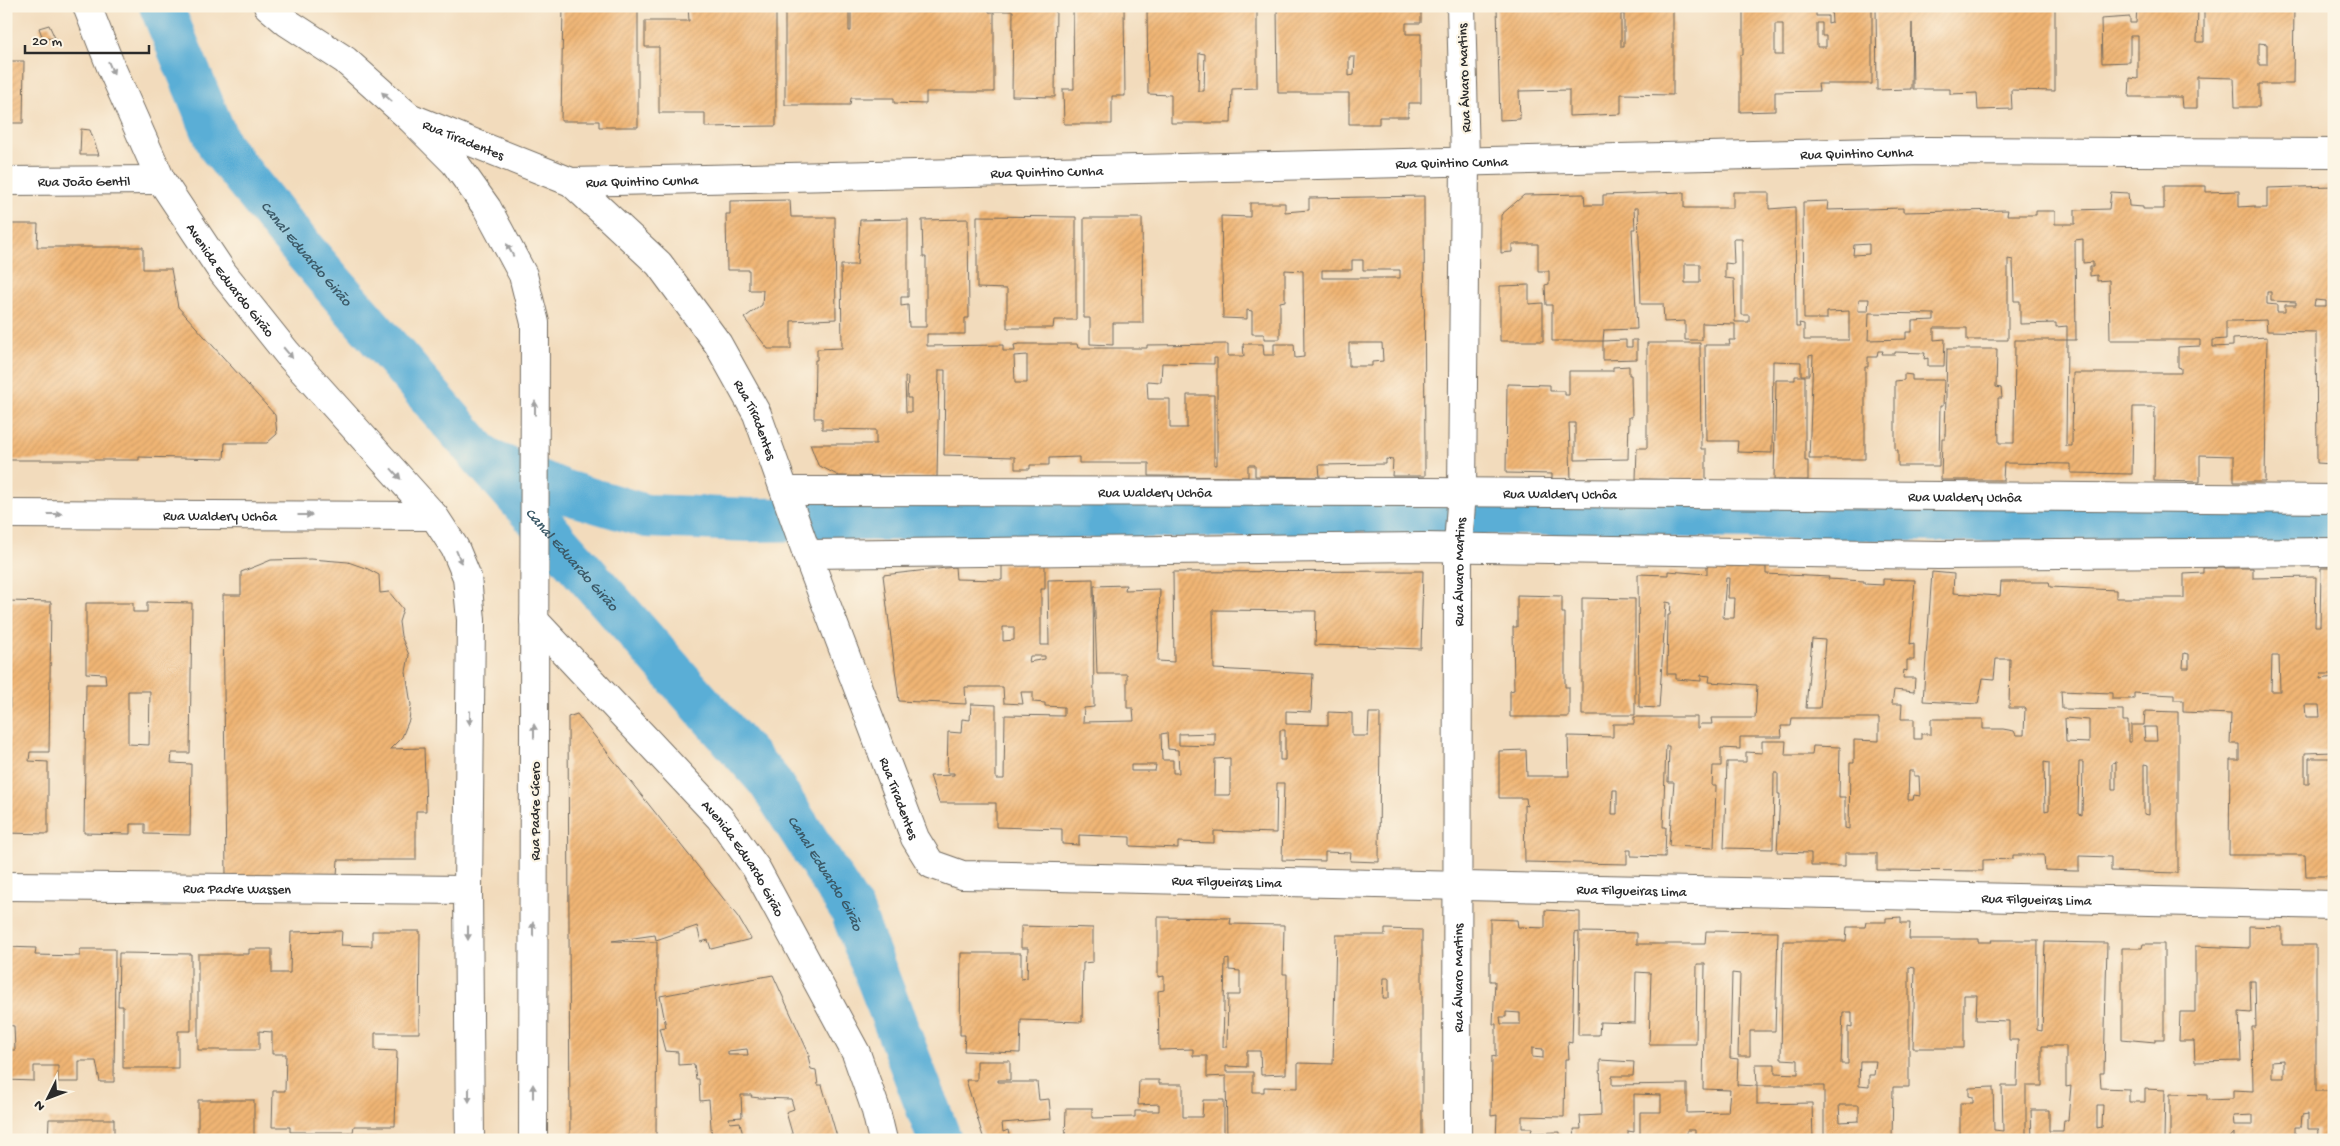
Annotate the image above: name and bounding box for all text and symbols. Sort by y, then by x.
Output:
scale bar [25,22,149,54]
street label: Rua Álvaro Martins [1455,22,1476,133]
text: 20 m [32,33,62,51]
one-way arrow [108,61,116,75]
one-way arrow [382,91,394,103]
street label: Rua Tiradentes [420,117,507,166]
street label: Rua Quintino Cunha [1800,145,1915,165]
street label: Rua Quintino Cunha [1395,155,1510,174]
street label: Rua Quintino Cunha [990,164,1105,183]
street label: Rua Quintino Cunha [585,173,700,193]
street label: Rua João Gentil [38,174,130,192]
water label: Canal Eduardo Girão [256,198,356,311]
street label: Avenida Eduardo Girão [181,221,277,342]
one-way arrow [506,243,514,257]
one-way arrow [282,347,294,359]
street label: Rua Tiradentes [729,377,779,464]
one-way arrow [532,399,540,415]
one-way arrow [391,468,402,481]
street label: Rua Waldery Uchôa [1098,485,1213,503]
street label: Rua Waldery Uchôa [1503,487,1618,504]
street label: Rua Waldery Uchôa [1908,490,2023,508]
water label: Canal Eduardo Girão [520,505,622,616]
street label: Rua Waldery Uchôa [163,509,278,526]
one-way arrow [47,510,63,518]
one-way arrow [297,511,313,519]
street label: Rua Álvaro Martins [1452,516,1471,627]
one-way arrow [455,550,463,564]
one-way arrow [466,710,474,726]
one-way arrow [530,723,538,739]
street label: Rua Tiradentes [874,755,921,843]
street label: Rua Padre Cícero [528,761,545,861]
street label: Avenida Eduardo Girão [697,797,787,920]
water label: Canal Eduardo Girão [783,813,866,935]
street label: Rua Filgueiras Lima [1171,874,1283,893]
street label: Rua Padre Wassen [183,882,291,899]
street label: Rua Filgueiras Lima [1576,882,1688,902]
street label: Rua Filgueiras Lima [1981,891,2093,911]
one-way arrow [529,920,537,936]
street label: Rua Álvaro Martins [1451,923,1468,1033]
one-way arrow [464,925,472,941]
north arrow [22,1074,72,1124]
one-way arrow [529,1083,537,1099]
one-way arrow [466,1088,474,1104]
text: N [31,1096,50,1114]

